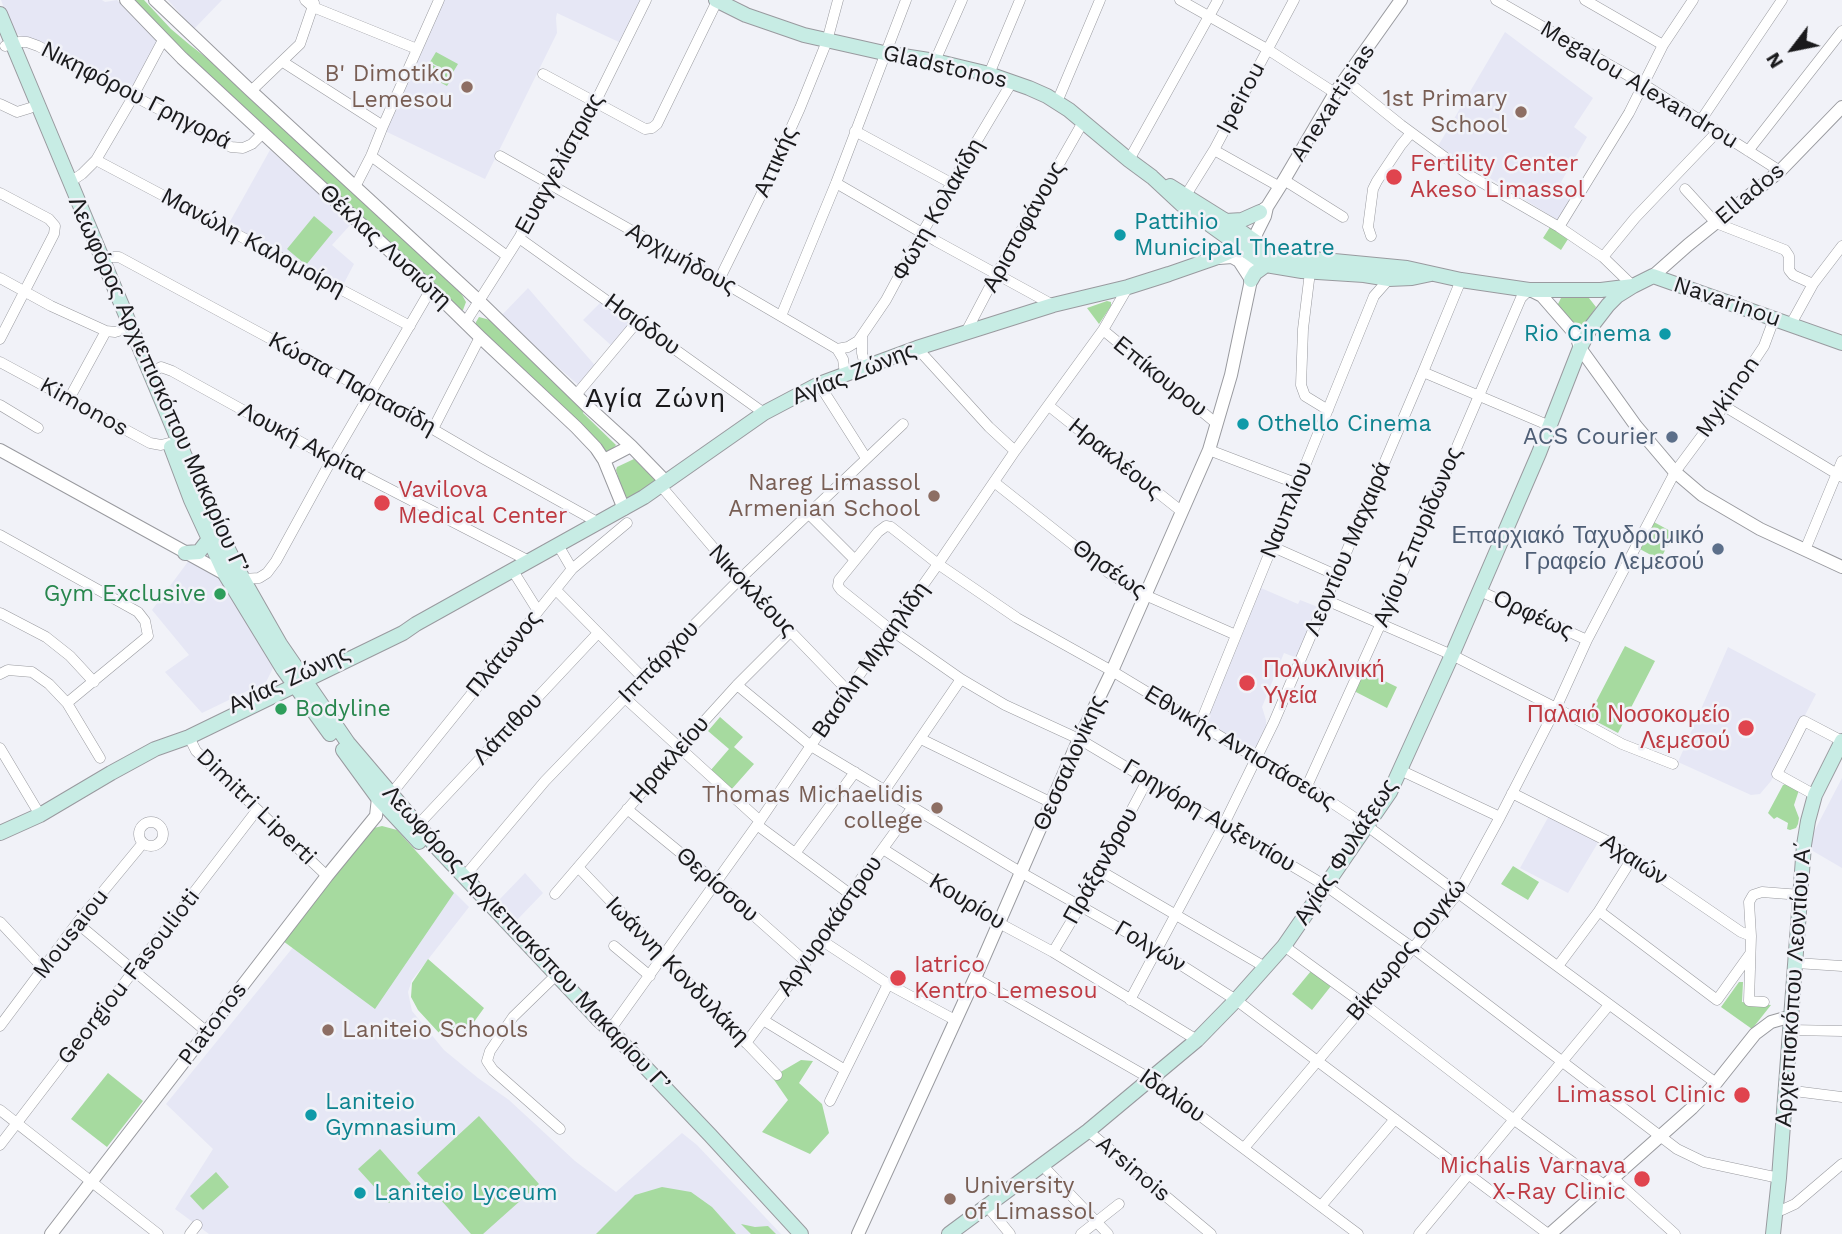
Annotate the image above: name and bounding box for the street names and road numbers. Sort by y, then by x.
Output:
street label: Megalou Alexandrou [1535,15,1743,155]
street label: Νικηφόρου Γρηγορά [37,36,235,156]
street label: Gladstonos [880,39,1010,95]
street label: Anexartisias [1285,39,1381,167]
street label: Ipeirou [1211,57,1271,139]
street label: Ευαγγελίστριας [510,89,610,239]
street label: Αττικής [748,123,804,201]
street label: Φώτη Κολακίδη [886,134,990,286]
street label: Αριστοφάνους [977,157,1071,297]
street label: Ellados [1710,157,1790,231]
street label: Θέκλας Λυσιώτη [314,179,456,315]
street label: Μανώλη Καλομοίρη [156,183,350,303]
street label: Λεωφόρος Αρχιεπισκόπου Μακαρίου Γ’ [62,192,254,578]
street label: Αρχιμήδους [621,217,741,301]
street label: Navarinou [1670,271,1784,333]
street label: Ησιόδου [599,288,685,362]
street label: Κώστα Παρτασίδη [264,327,440,441]
street label: Επίκουρου [1108,331,1212,423]
street label: Αγίας Ζώνης [788,337,920,411]
street label: Mykinon [1690,351,1766,443]
street label: Kimonos [35,371,133,443]
street label: Λουκή Ακρίτα [234,397,370,487]
street label: Ηρακλέους [1063,413,1167,505]
street label: Αγίου Σπυρίδωνος [1368,443,1468,631]
street label: Ναυπλίου [1255,458,1319,562]
street label: Λεοντίου Μαχαιρά [1299,458,1397,640]
street label: Θησέως [1067,534,1151,604]
street label: Νικοκλέους [703,539,801,643]
street label: Βασίλη Μιχαηλίδη [807,577,935,743]
street label: Ορφέως [1489,584,1577,646]
street label: Πλάτωνος [461,605,547,703]
street label: Ιππάρχου [613,615,705,709]
street label: Αγίας Ζώνης [224,640,354,720]
street label: Εθνικής Αντιστάσεως [1139,680,1341,816]
street label: Λάπιθου [468,687,548,771]
street label: Θεσσαλονίκης [1028,691,1112,835]
street label: Ηρακλείου [625,711,715,809]
street label: Dimitri Liperti [190,743,322,871]
street label: Γρηγόρη Αυξεντίου [1118,754,1300,878]
street label: Αγίας Φυλάξεως [1288,774,1404,930]
street label: Λεωφόρος Αρχιεπισκόπου Μακαρίου Γ’ [376,780,676,1098]
street label: Πράξανδρου [1058,803,1144,929]
street label: Αχαιών [1595,828,1673,892]
street label: Αρχιεπισκόπου Λεοντίου Α΄ [1770,840,1818,1128]
street label: Θερίσσου [670,842,764,928]
street label: Αργυροκάστρου [771,851,889,1001]
street label: Κουρίου [924,868,1010,936]
street label: Βίκτωρος Ουγκώ [1341,873,1473,1027]
street label: Mousaiou [27,883,115,985]
street label: Georgiou Fasoulioti [52,884,206,1070]
street label: Ιωάννη Κονδυλάκη [599,891,755,1051]
street label: Γολγών [1110,915,1190,979]
street label: Platonos [173,977,253,1071]
street label: Ιδαλίου [1134,1063,1210,1129]
street label: Arsinois [1090,1130,1176,1208]

